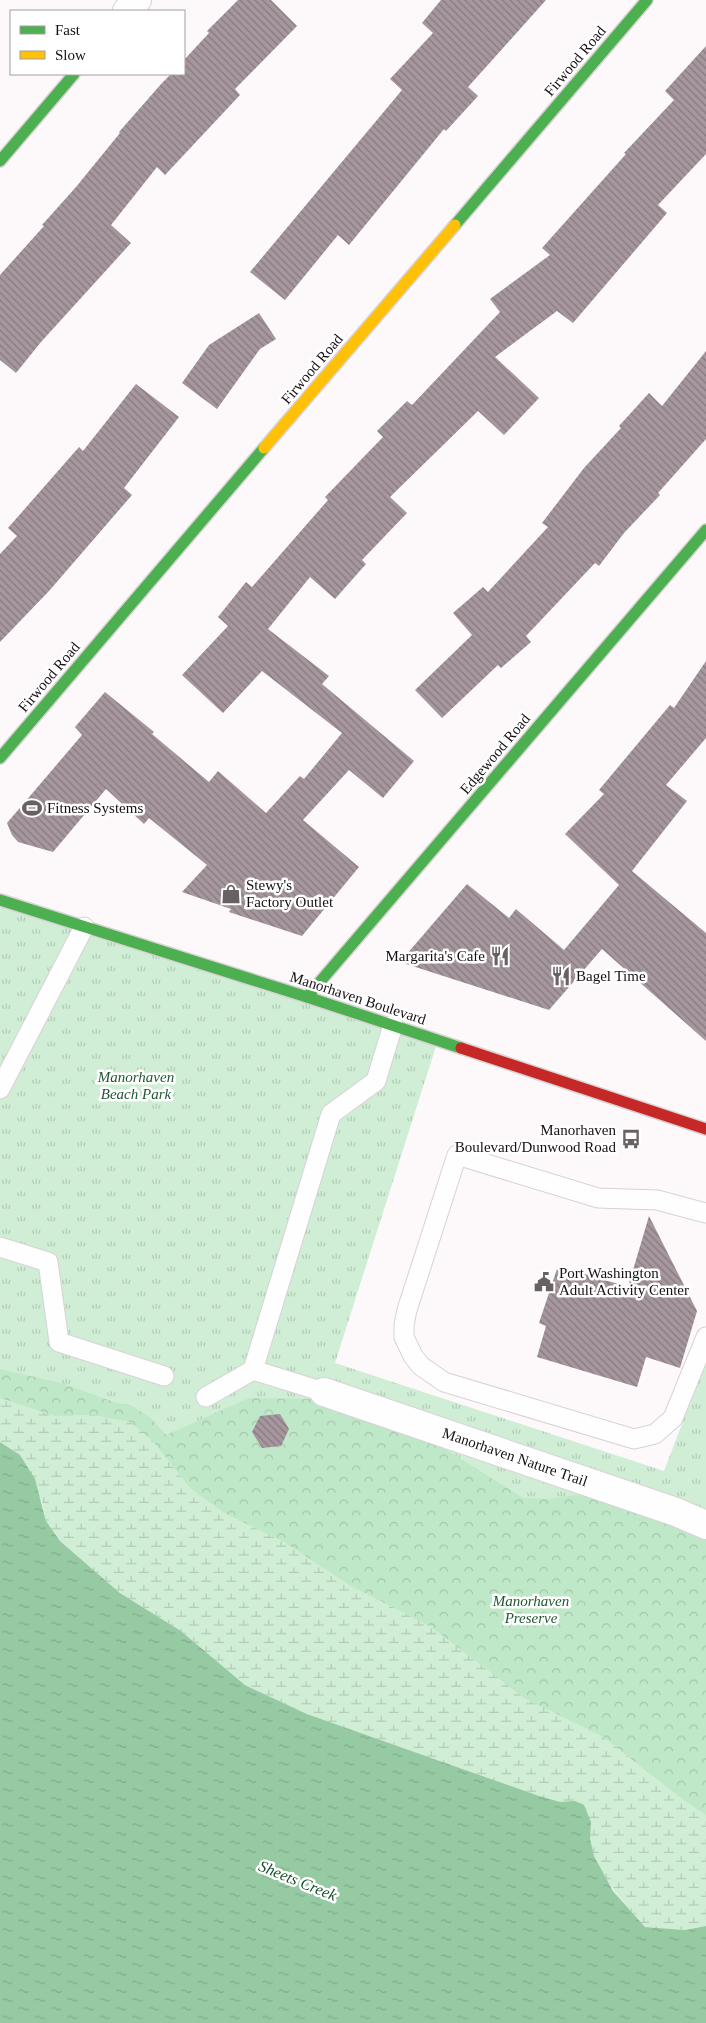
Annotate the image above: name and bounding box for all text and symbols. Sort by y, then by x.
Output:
legend [10,10,185,75]
text: Fast [55,22,81,38]
street label: Firwood Road [541,22,609,99]
text: Slow [55,47,86,63]
street label: Firwood Road [278,330,346,407]
street label: Firwood Road [15,638,83,715]
street label: Edgewood Road [457,710,533,797]
sports icon: Fitness Systems [21,797,43,819]
place label: Fitness Systems [47,800,143,816]
place label: Stewy's Factory Outlet [246,877,334,910]
shop icon: Stewy's Factory Outlet [220,883,242,905]
restaurant icon: Margarita's Cafe [489,945,511,967]
place label: Margarita's Cafe [386,948,485,964]
restaurant icon: Bagel Time [550,965,572,987]
street label: Manorhaven Boulevard [288,968,428,1028]
place label: Bagel Time [576,968,646,984]
park label: Manorhaven Beach Park [97,1069,174,1102]
place label: Manorhaven Boulevard/Dunwood Road [455,1122,616,1155]
bus stop icon: Manorhaven Boulevard/Dunwood Road [620,1128,642,1150]
place label: Port Washington Adult Activity Center [559,1265,689,1298]
public building icon: Port Washington Adult Activity Center [533,1271,555,1293]
street label: Manorhaven Nature Trail [440,1425,590,1489]
park label: Manorhaven Preserve [492,1593,569,1626]
water label: Sheets Creek [256,1857,340,1904]

